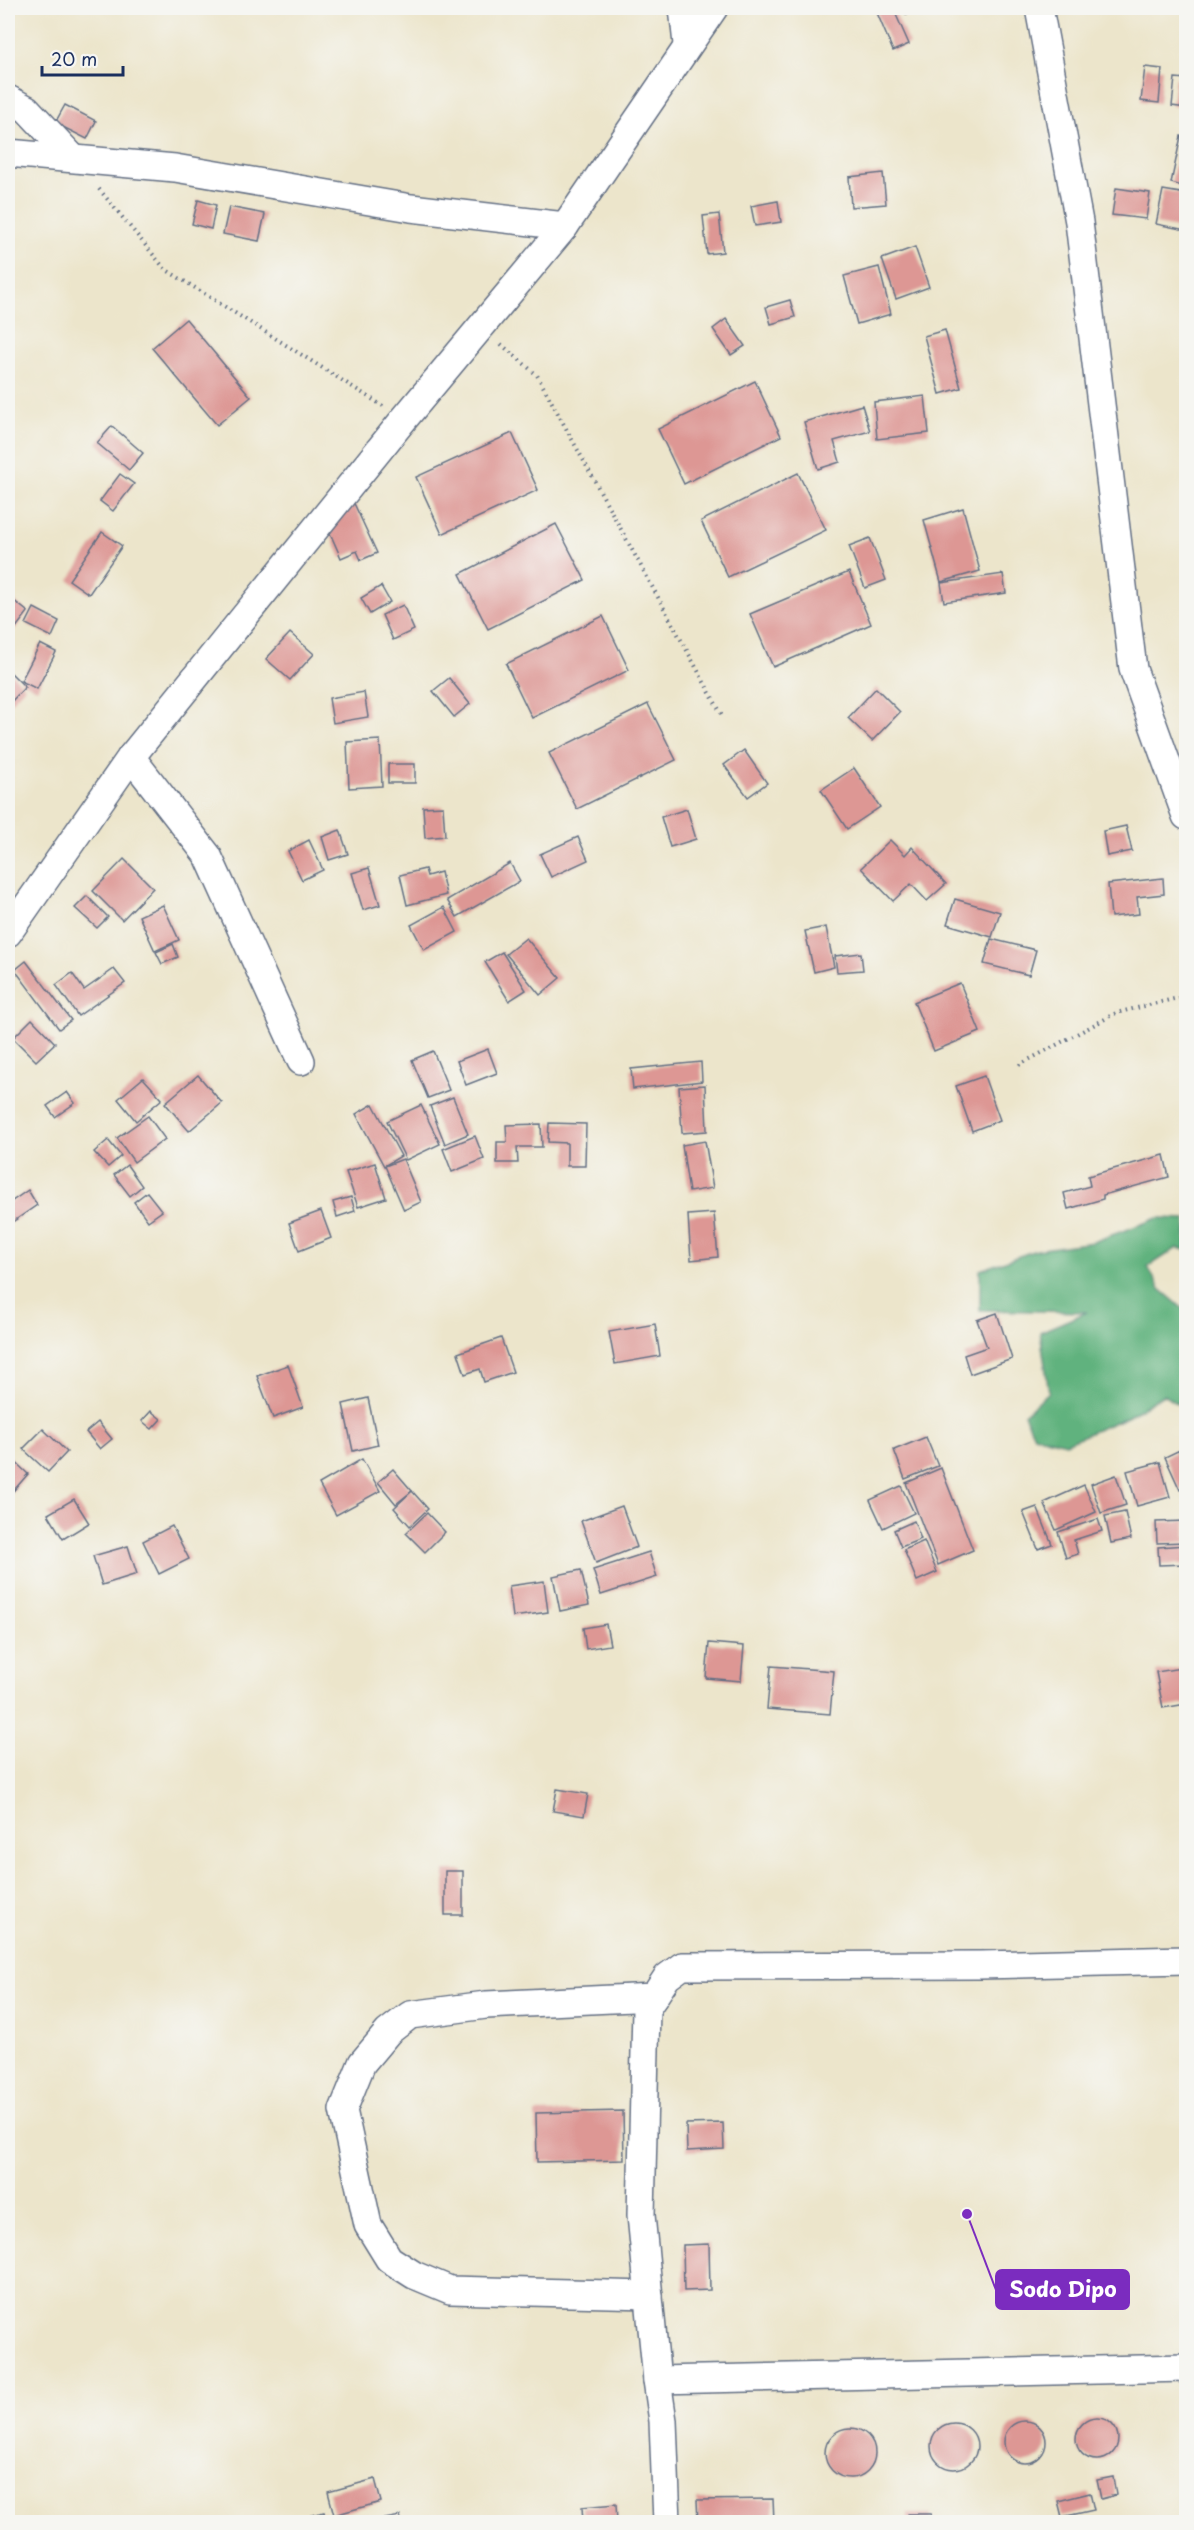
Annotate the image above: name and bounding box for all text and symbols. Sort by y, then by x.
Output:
scale bar [42,39,123,77]
text: 20 m [51,45,97,72]
callout: Sodo Dipo [996,2270,1129,2309]
text: Sodo Dipo [1009,2272,1117,2304]

